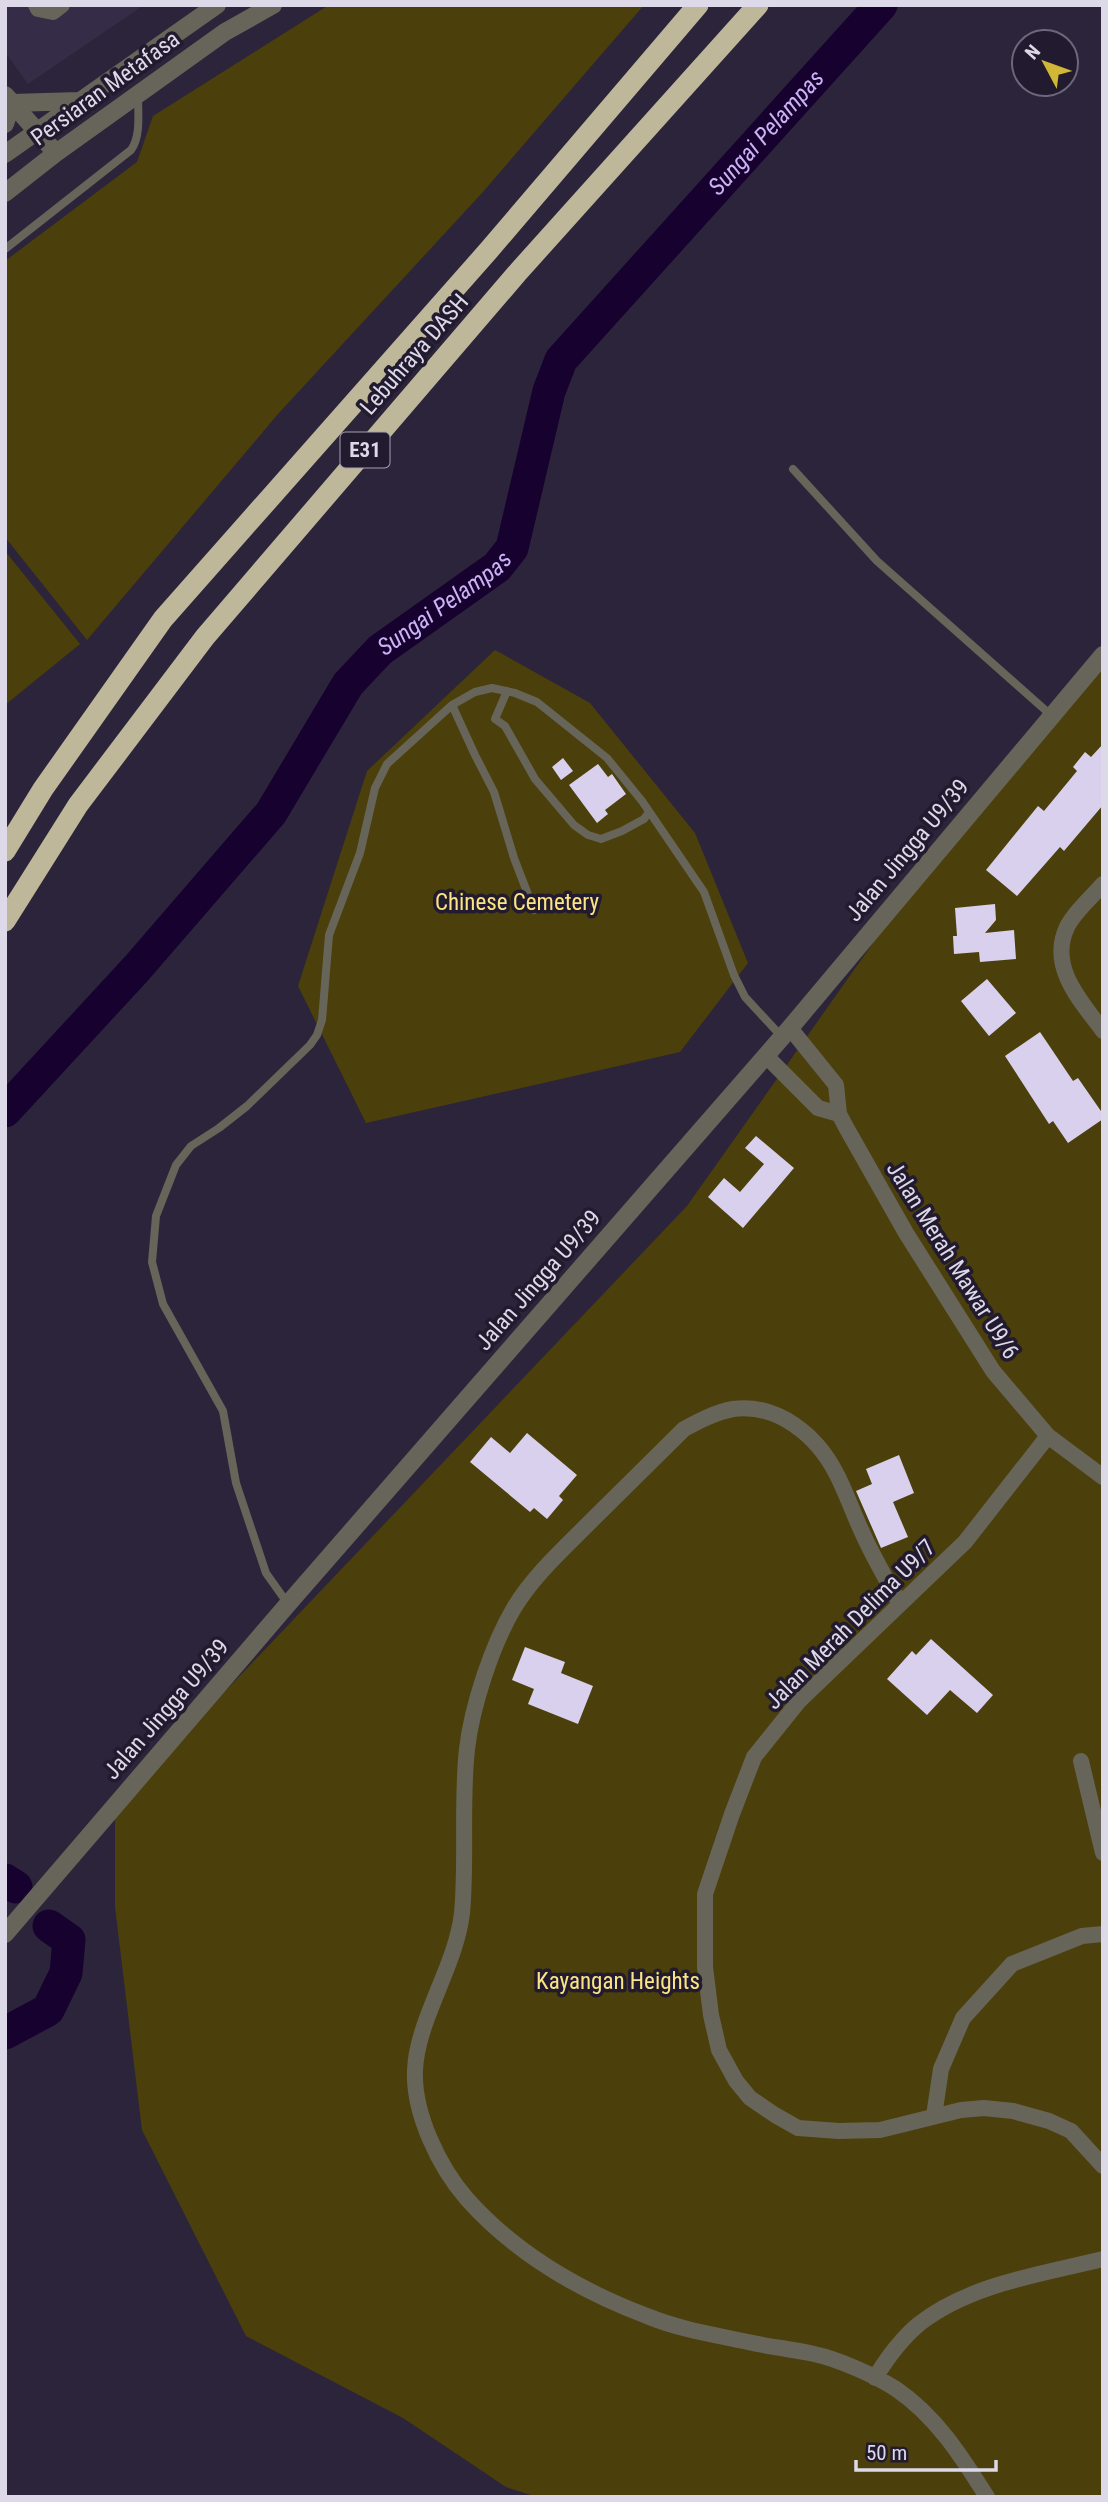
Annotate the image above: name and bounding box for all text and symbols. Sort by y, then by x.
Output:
street label: Persiaran Metafasa [26,25,185,151]
north arrow [1010,28,1080,98]
text: N [1020,40,1045,64]
water label: Sungai Pelampas [702,64,830,201]
street label: Lebuhraya DASH [355,289,474,420]
road number: E31 [340,433,390,468]
water label: Sungai Pelampas [372,546,518,661]
street label: Jalan Jingga U9/39 [840,774,975,927]
park label: Chinese Cemetery [435,889,600,916]
street label: Jalan Merah Mawar U9/6 [881,1157,1024,1364]
street label: Jalan Jingga U9/39 [470,1205,607,1356]
street label: Jalan Merah Delima U9/7 [760,1534,941,1715]
street label: Jalan Jingga U9/39 [98,1634,235,1785]
park label: Kayangan Heights [536,1968,700,1995]
scale bar [856,2428,996,2472]
text: 50 m [866,2441,907,2465]

